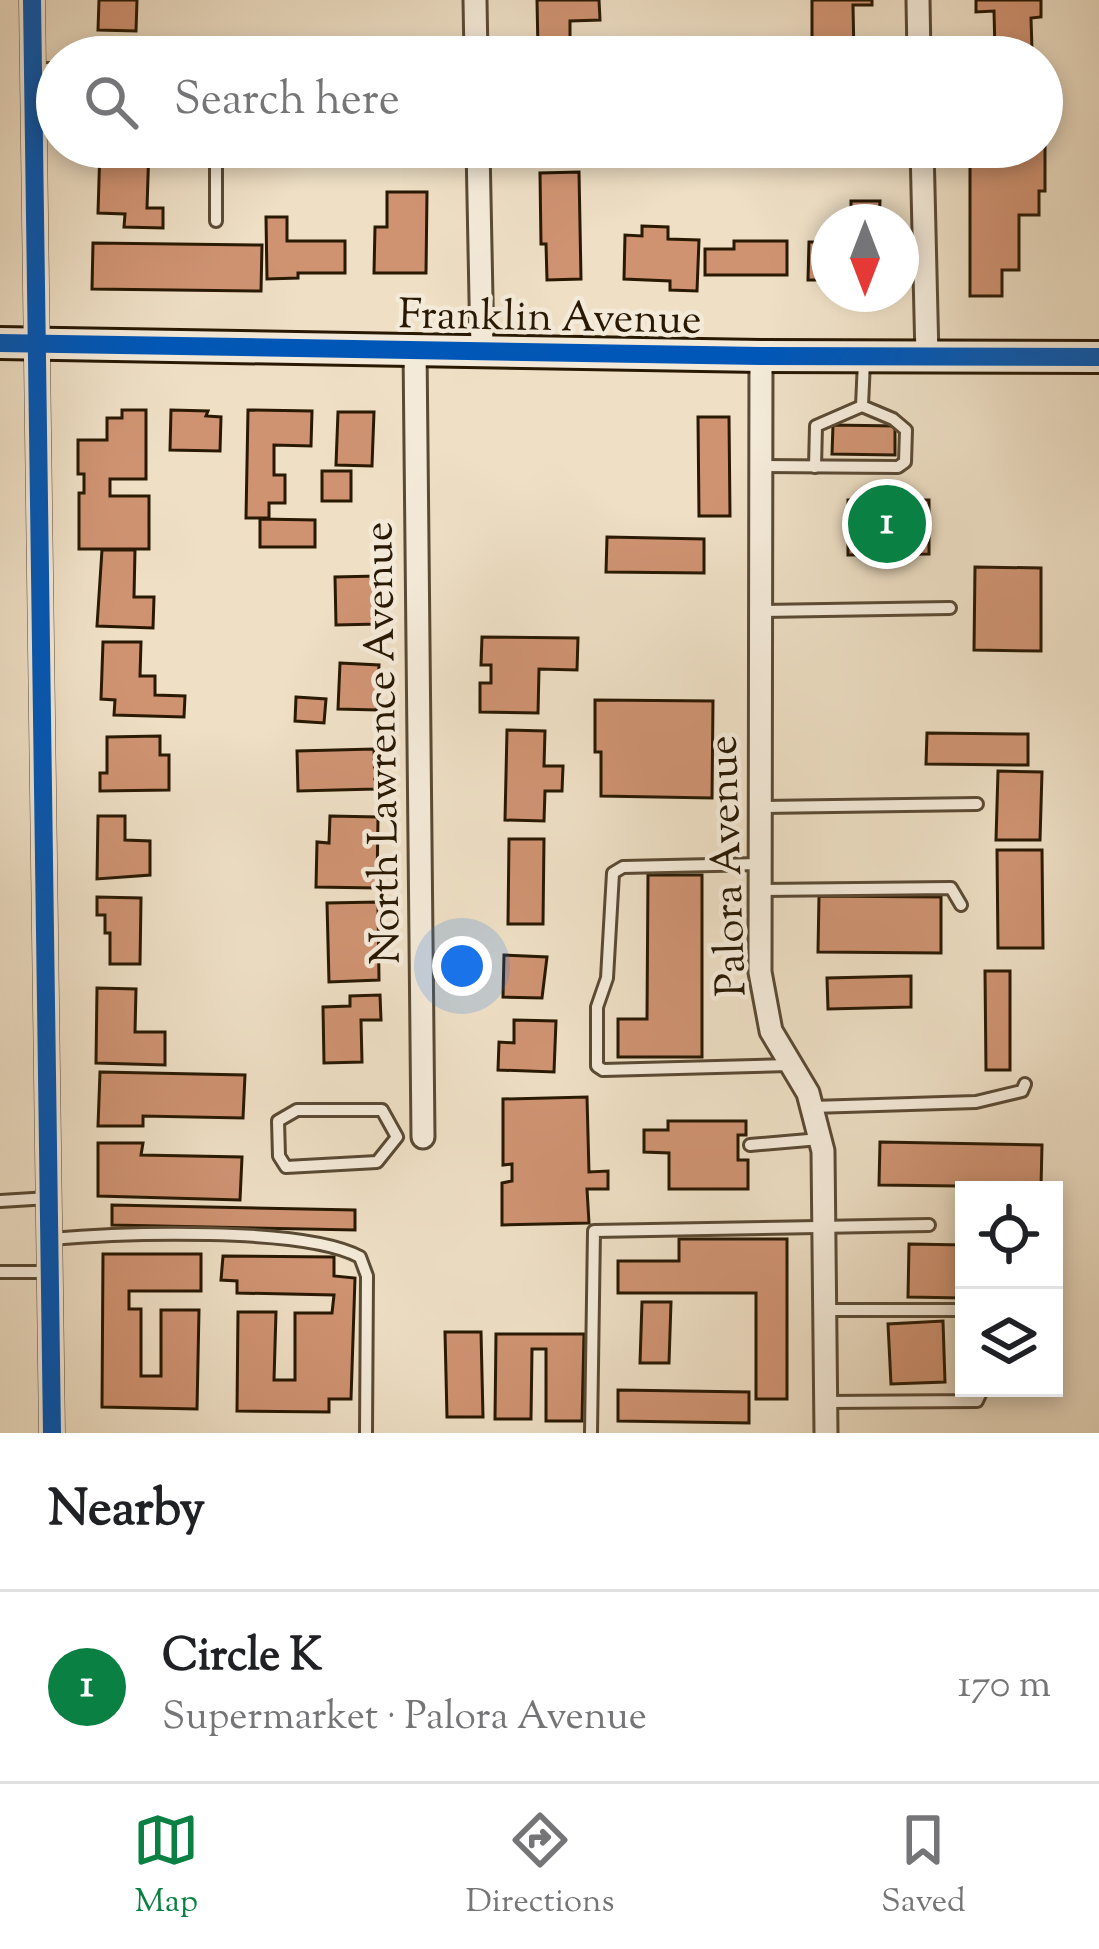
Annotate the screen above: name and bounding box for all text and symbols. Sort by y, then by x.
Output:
search box [36,36,1063,168]
icon: search [78,69,144,135]
text: Search here [174,70,400,135]
north arrow [811,204,919,312]
street label: Franklin Avenue [398,287,702,353]
pin: 1 [848,479,926,569]
street label: North Lawrence Avenue [351,521,419,965]
street label: Palora Avenue [695,734,765,997]
your location [432,936,492,996]
map controls [955,1181,1063,1397]
button: locate [955,1181,1063,1289]
button: layers [955,1289,1063,1397]
text: Nearby [48,1475,205,1548]
text: Circle K [162,1626,322,1691]
text: 1 [80,1659,94,1715]
text: 170 m [958,1659,1051,1715]
text: Supermarket · Palora Avenue [162,1691,647,1747]
tab: Map [133,1807,199,1927]
tab: Directions [466,1807,615,1927]
tab: Saved [881,1807,966,1927]

